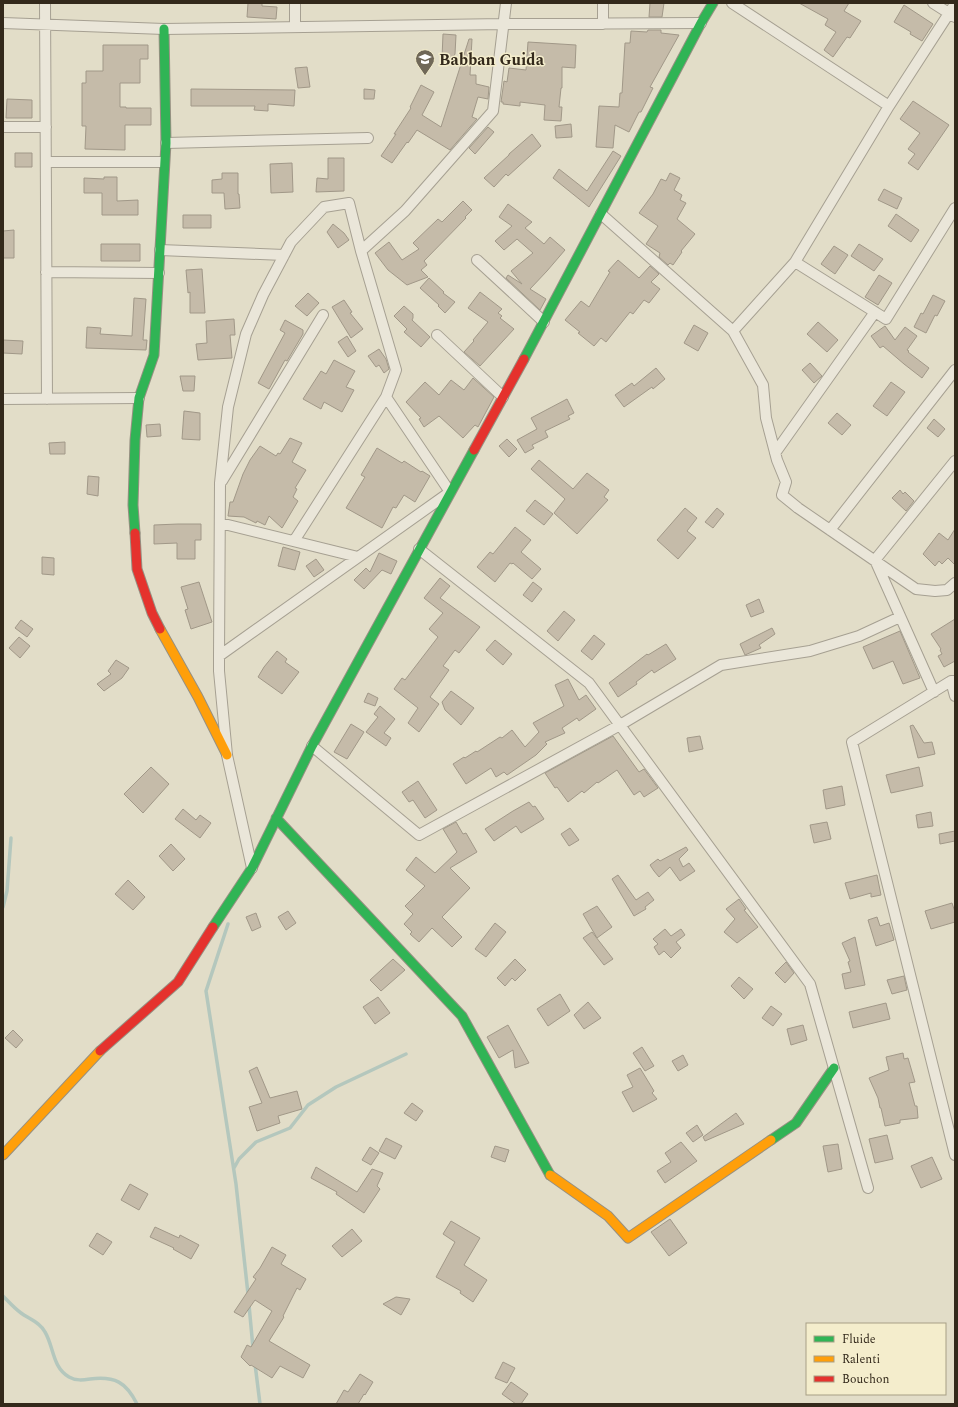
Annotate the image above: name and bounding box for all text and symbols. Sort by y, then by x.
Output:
school or university icon: Babban Guida [414,48,436,76]
place label: Babban Guida [439,48,545,72]
legend [806,1323,946,1395]
text: Fluide [842,1330,876,1349]
text: Ralenti [842,1350,880,1369]
text: Bouchon [842,1370,889,1389]

